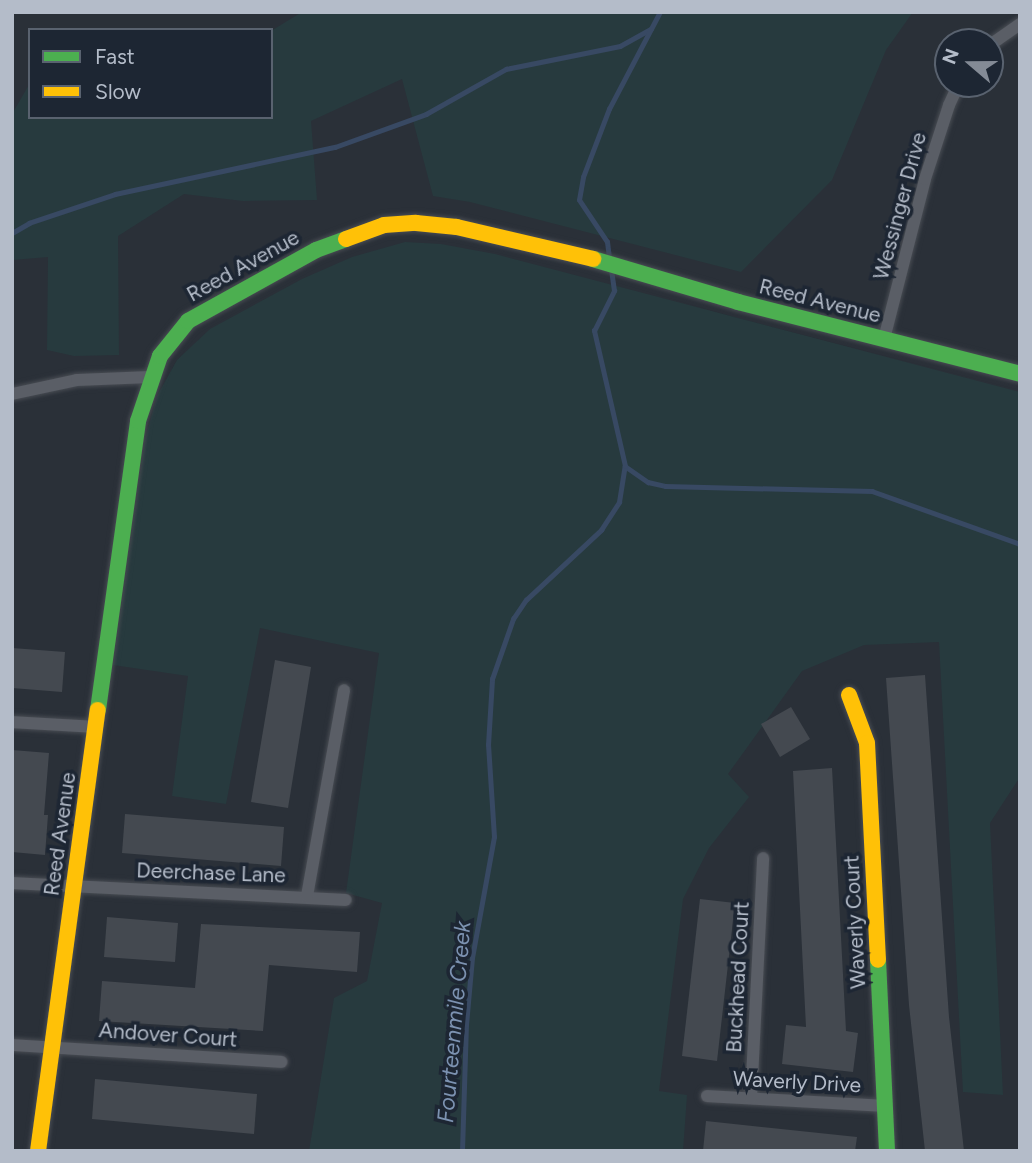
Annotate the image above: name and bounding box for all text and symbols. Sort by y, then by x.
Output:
legend [28,28,273,119]
north arrow [934,28,1004,98]
text: Fast [95,44,135,69]
text: N [937,45,964,67]
text: Slow [95,79,141,104]
street label: Wessinger Drive [868,130,932,282]
street label: Reed Avenue [182,225,304,307]
street label: Reed Avenue [757,274,883,328]
street label: Reed Avenue [39,771,81,897]
street label: Waverly Court [839,854,871,990]
street label: Deerchase Lane [136,858,286,888]
street label: Buckhead Court [721,901,755,1053]
water label: Fourteenmile Creek [431,920,477,1124]
street label: Andover Court [98,1018,238,1052]
street label: Waverly Drive [732,1066,862,1098]

